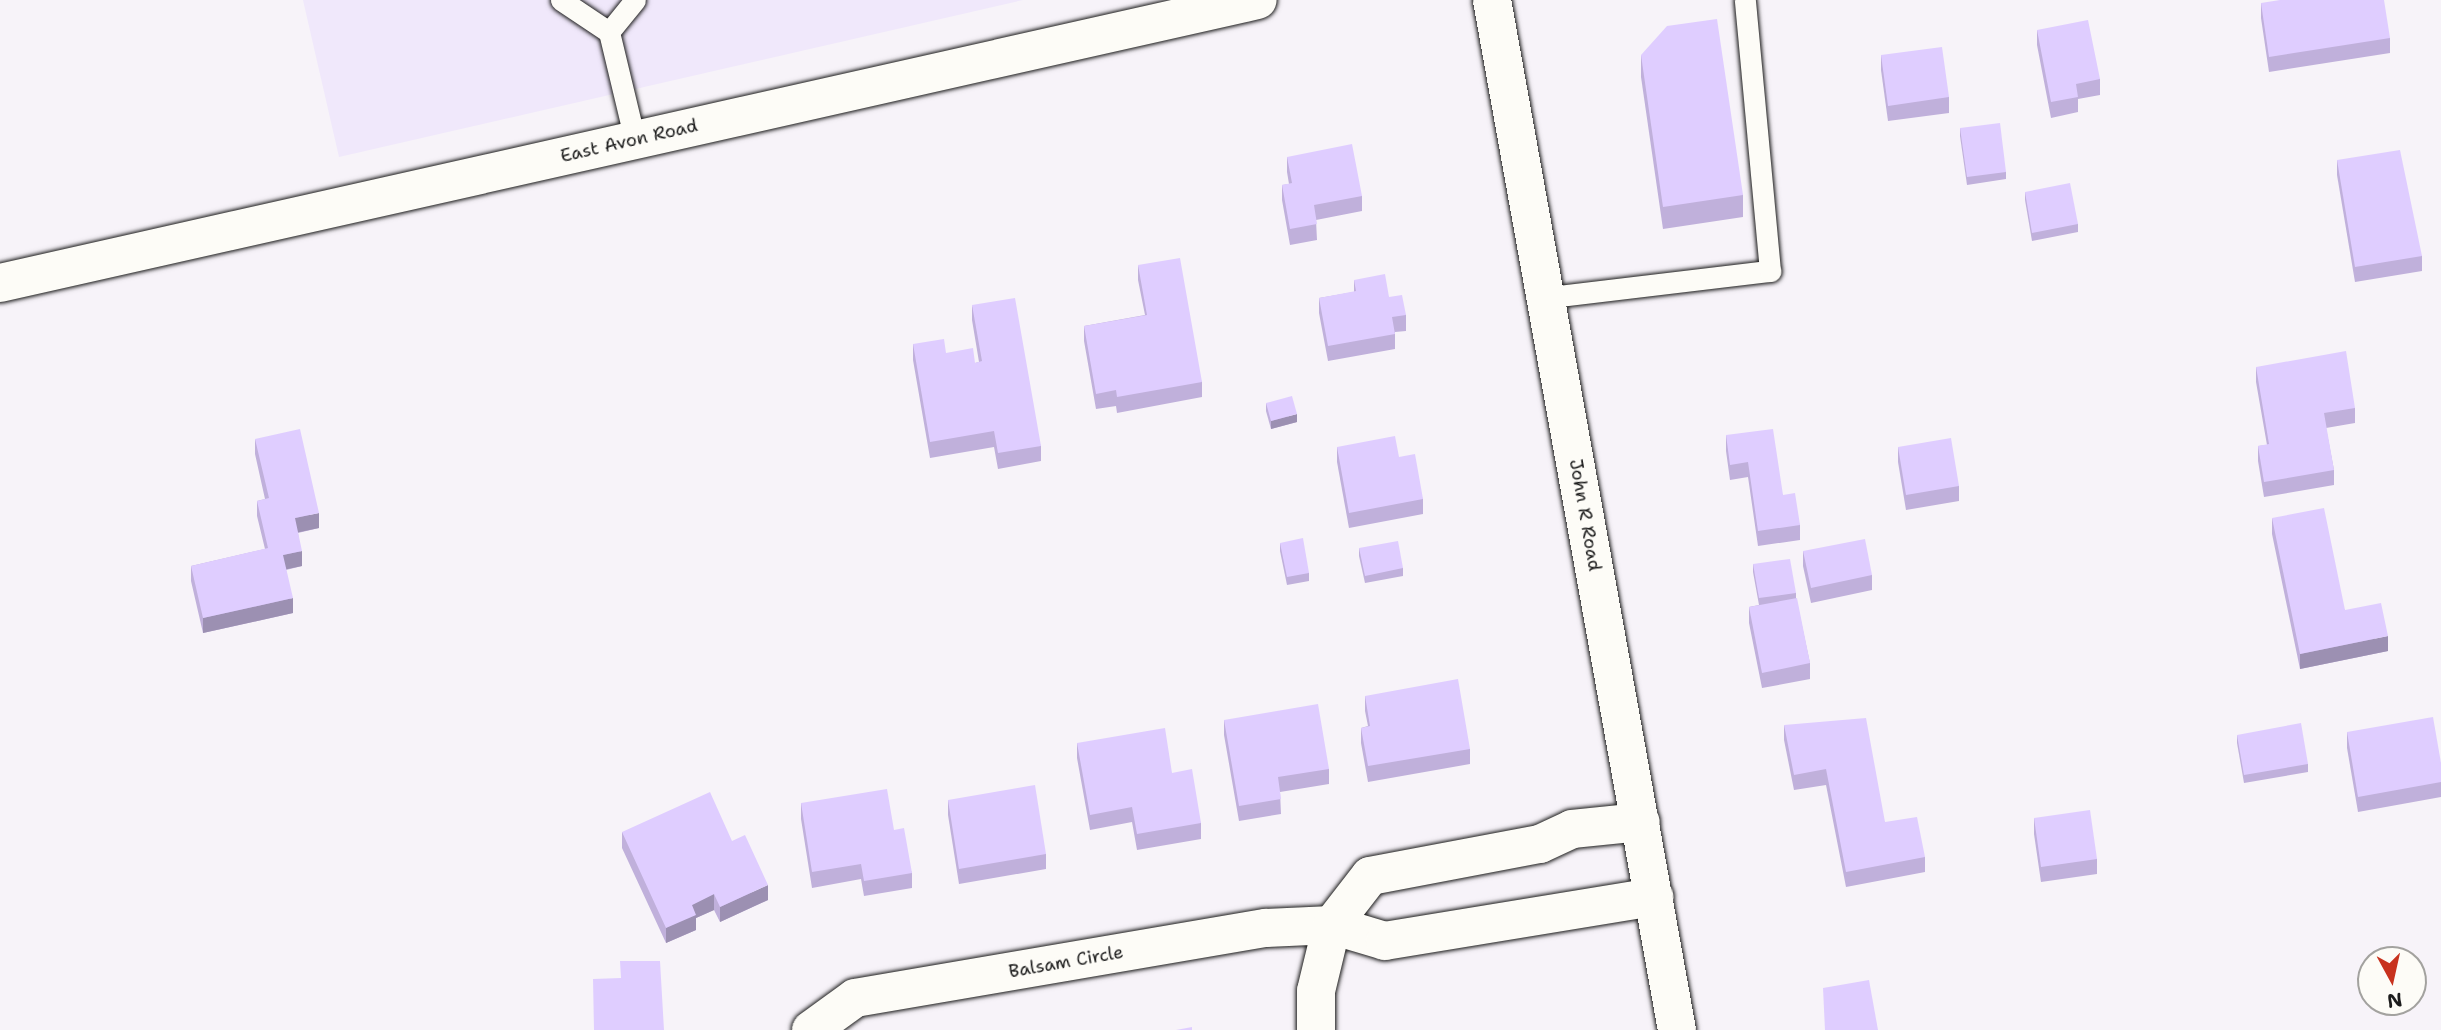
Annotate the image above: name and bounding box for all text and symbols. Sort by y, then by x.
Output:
street label: East Avon Road [558,115,700,167]
street label: John R Road [1565,457,1605,573]
street label: Balsam Circle [1007,941,1125,983]
north arrow [2357,946,2427,1016]
text: N [2386,987,2404,1014]

